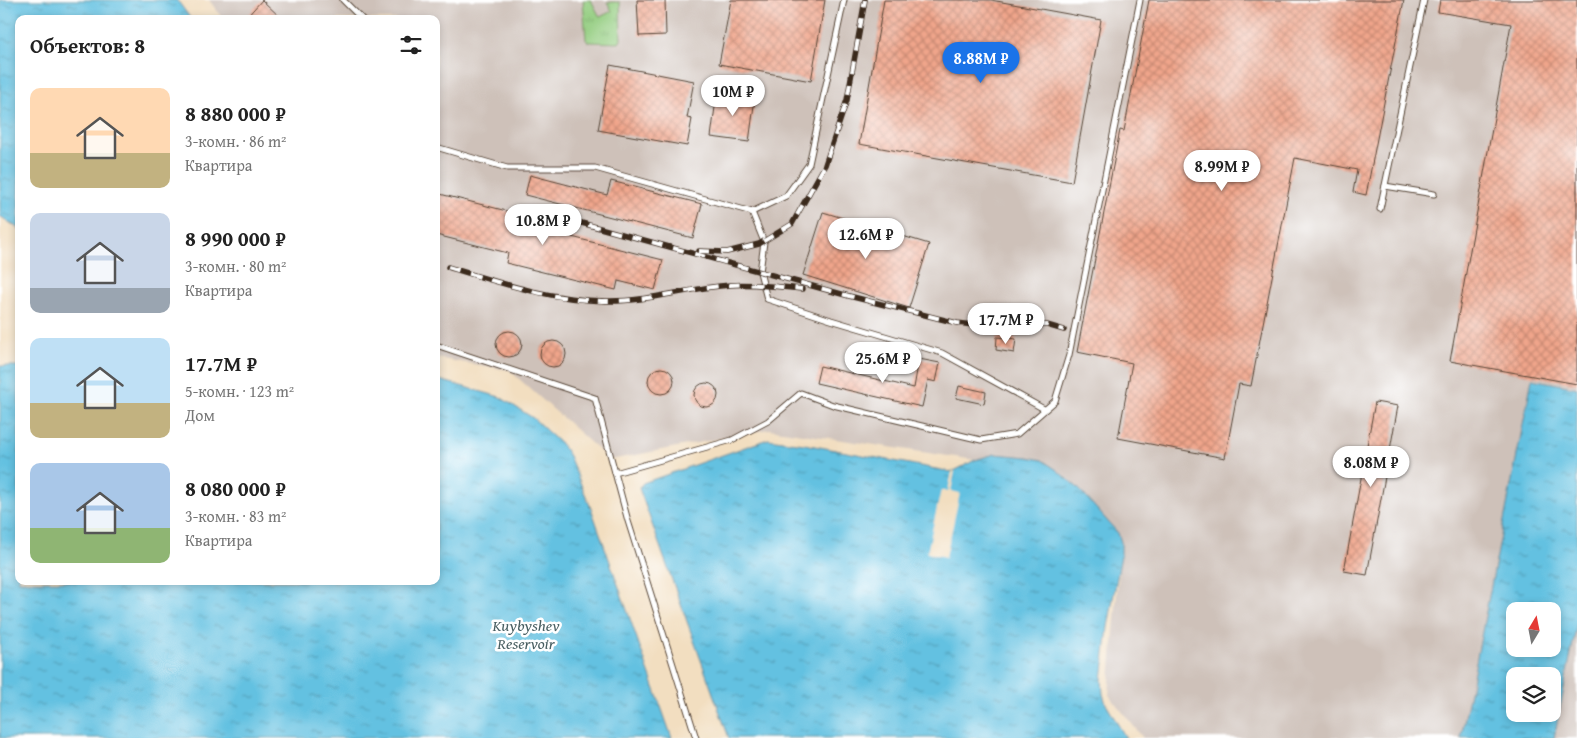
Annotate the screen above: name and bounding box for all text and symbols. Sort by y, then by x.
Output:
text: Объектов: 8 [30,30,145,61]
icon: filters [397,31,425,59]
pin: 8.88M ₽ [935,42,1027,84]
text: 8.88M ₽ [954,46,1008,70]
pin: 10M ₽ [698,74,768,117]
text: 10M ₽ [712,79,754,103]
text: 8 880 000 ₽ [185,98,286,129]
icon: home [70,108,130,168]
text: 3-комн. · 86 m² [185,129,286,153]
pin: 8.99M ₽ [1176,150,1268,192]
text: Квартира [185,153,252,177]
text: 8.99M ₽ [1195,154,1249,178]
pin: 10.8M ₽ [497,204,589,246]
text: 10.8M ₽ [516,208,570,232]
pin: 12.6M ₽ [820,218,912,260]
text: 12.6M ₽ [839,222,893,246]
text: 8 990 000 ₽ [185,223,286,254]
icon: home [70,233,130,293]
text: 3-комн. · 80 m² [185,254,286,278]
text: Квартира [185,278,252,302]
pin: 17.7M ₽ [960,302,1052,345]
text: 17.7M ₽ [979,307,1033,331]
pin: 25.6M ₽ [837,342,929,384]
text: 25.6M ₽ [856,346,910,370]
text: 17.7M ₽ [185,348,257,379]
icon: home [70,358,130,418]
text: 5-комн. · 123 m² [185,379,294,403]
text: Дом [185,403,215,427]
pin: 8.08M ₽ [1325,446,1417,488]
text: 8.08M ₽ [1344,450,1398,474]
text: 8 080 000 ₽ [185,473,286,504]
icon: home [70,483,130,543]
text: 3-комн. · 83 m² [185,504,286,528]
text: Квартира [185,528,252,552]
north arrow [1506,602,1561,658]
map controls [1506,602,1561,722]
water label: Kuybyshev Reservoir [491,613,560,655]
button: layers [1506,667,1561,722]

